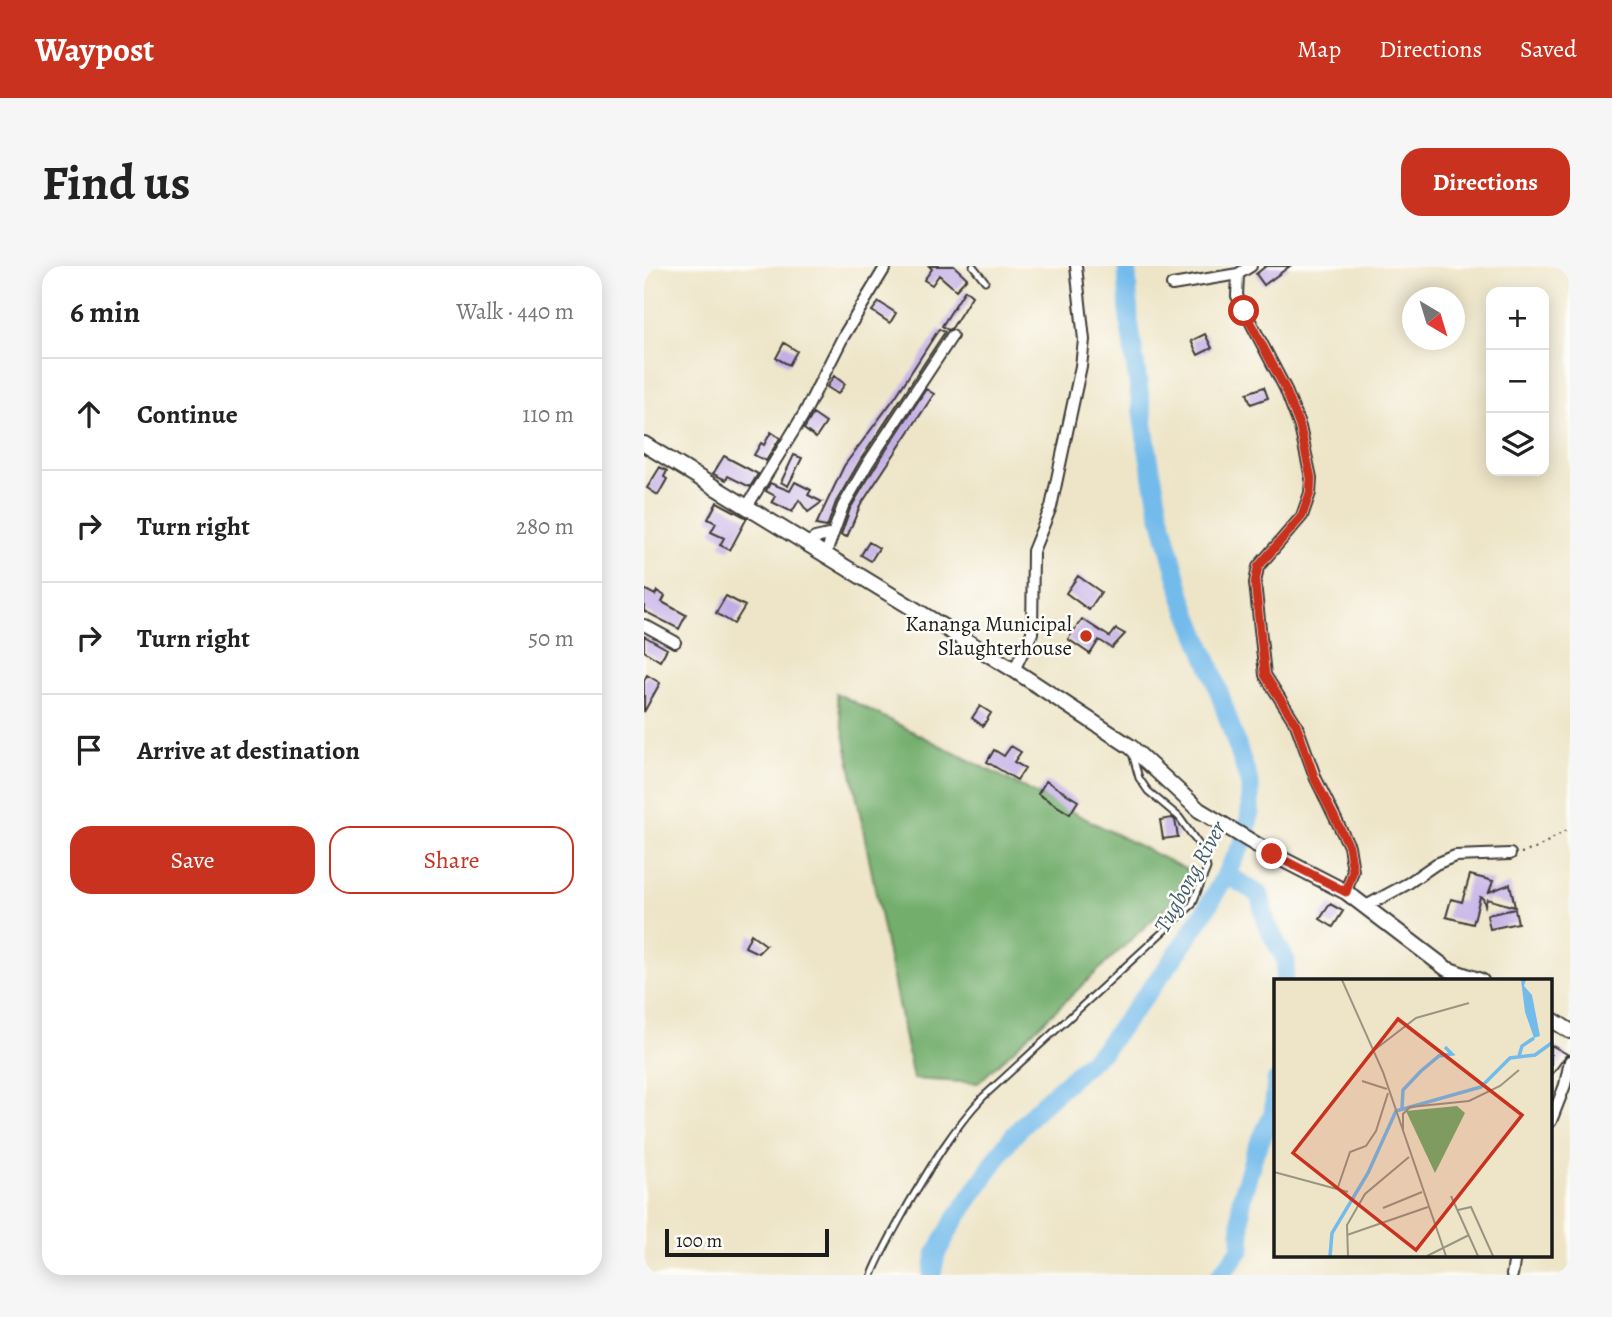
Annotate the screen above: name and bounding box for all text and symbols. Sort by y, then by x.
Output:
text: Waypost [35,27,154,72]
text: Map [1297,33,1341,65]
text: Directions [1379,33,1482,65]
text: Saved [1520,33,1577,65]
button: Directions [1401,148,1570,216]
text: Find us [42,149,190,216]
north arrow [1402,287,1465,350]
map controls [1486,287,1549,476]
button: + [1486,287,1549,350]
text: 6 min [70,292,140,332]
route start [1228,295,1259,326]
text: Walk · 440 m [456,296,574,327]
button: − [1486,350,1549,413]
icon: ahead [70,395,108,433]
text: Continue [137,397,238,432]
text: 110 m [522,399,574,430]
button: layers [1486,413,1549,476]
icon: right [70,507,108,545]
text: Turn right [137,509,250,544]
text: 280 m [516,511,574,542]
place label: Kananga Municipal Slaughterhouse [905,610,1072,662]
icon: right [70,619,108,657]
text: Turn right [137,621,250,656]
text: 50 m [528,623,574,654]
marker: Kananga Municipal Slaughterhouse [1078,628,1094,644]
icon: arrive [70,731,108,769]
text: Arrive at destination [137,733,360,768]
water label: Tugbong River [1147,815,1234,938]
button: Save [70,826,315,894]
button: Share [329,826,574,894]
route end [1256,838,1287,869]
inset map [1274,979,1552,1258]
scale bar [665,1226,830,1258]
text: 100 m [676,1228,722,1254]

